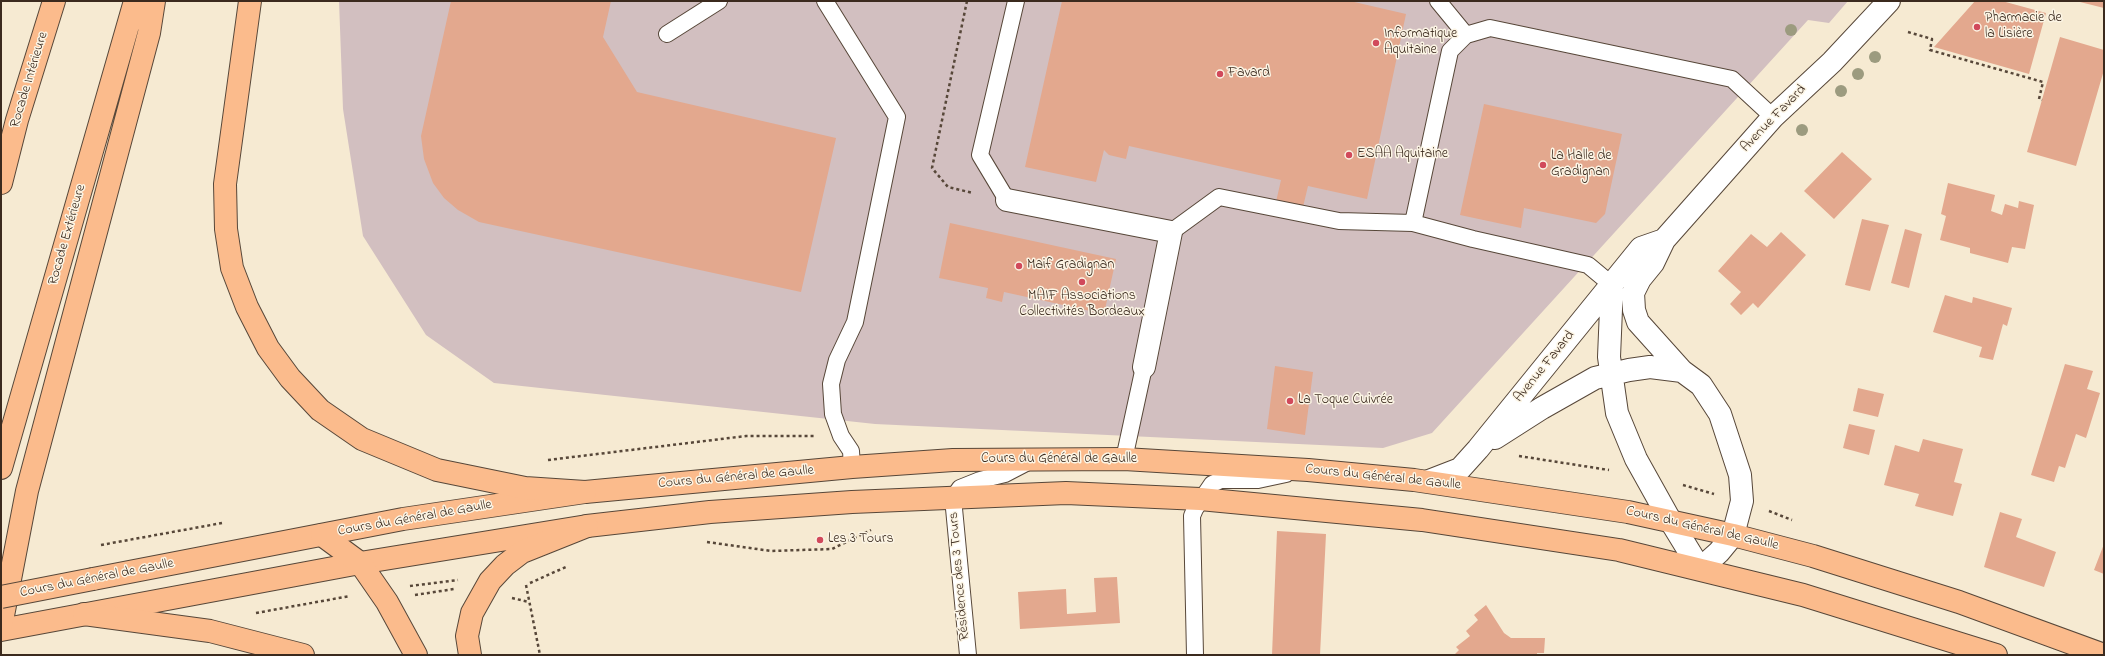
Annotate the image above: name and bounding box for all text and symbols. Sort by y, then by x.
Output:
place label: Pharmacie de la Lisière [1985,11,2062,44]
marker: Pharmacie de la Lisière [1972,22,1982,32]
place label: Informatique Aquitaine [1384,27,1457,60]
street label: Rocade Intérieure [7,30,53,130]
marker: Informatique Aquitaine [1371,38,1381,48]
place label: Favard [1228,66,1270,82]
marker: Favard [1215,69,1225,79]
street label: Avenue Favard [1738,82,1810,156]
place label: ESAA Aquitaine [1357,147,1448,163]
place label: La Halle de Gradignan [1551,149,1612,182]
marker: ESAA Aquitaine [1344,150,1354,160]
marker: La Halle de Gradignan [1538,160,1548,170]
street label: Rocade Extérieure [46,183,90,287]
place label: Maif Gradignan [1027,258,1114,274]
marker: Maif Gradignan [1014,261,1024,271]
marker: MAIF Associations Collectivités Bordeaux [1077,277,1087,287]
place label: MAIF Associations Collectivités Bordeaux [1019,289,1145,322]
street label: Avenue Favard [1511,328,1579,406]
place label: La Toque Cuivrée [1298,393,1393,409]
marker: La Toque Cuivrée [1285,396,1295,406]
street label: Cours du Général de Gaulle [981,452,1137,468]
street label: Cours du Général de Gaulle [1304,461,1462,495]
street label: Cours du Général de Gaulle [658,463,814,493]
street label: Cours du Général de Gaulle [337,497,493,541]
street label: Cours du Général de Gaulle [1624,503,1780,555]
street label: Résidence des 3 Tours [946,511,974,641]
place label: Les 3 Tours [828,532,894,548]
marker: Les 3 Tours [815,535,825,545]
street label: Cours du Général de Gaulle [19,556,175,602]

